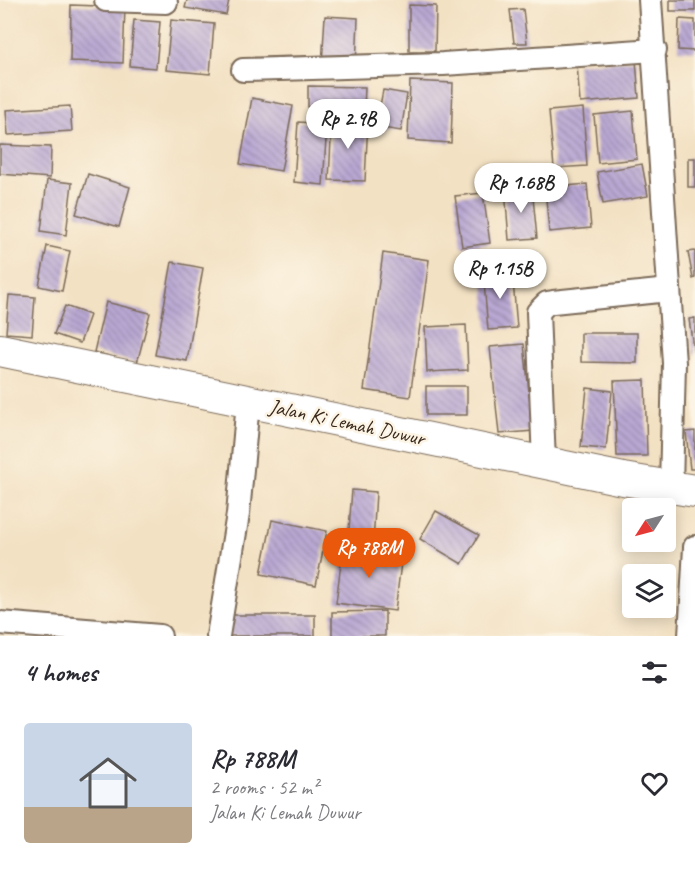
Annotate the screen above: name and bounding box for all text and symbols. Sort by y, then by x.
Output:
pin: Rp 2.9B [293,99,403,150]
text: Rp 2.9B [320,106,376,131]
pin: Rp 1.68B [459,163,583,214]
text: Rp 1.68B [488,170,554,195]
pin: Rp 1.15B [438,249,562,300]
text: Rp 1.15B [468,256,532,281]
street label: Jalan Ki Lemah Duwur [266,393,429,452]
north arrow [622,498,676,552]
map controls [622,498,676,618]
pin: Rp 788M [314,528,424,579]
text: Rp 788M [336,535,402,560]
button: layers [622,564,676,618]
text: 4 homes [24,656,97,689]
icon: filters [638,656,671,689]
text: Rp 788M [210,742,295,775]
icon: home [72,747,144,819]
icon: heart [638,767,671,800]
text: 2 rooms · 52 m² [210,775,318,800]
text: Jalan Ki Lemah Duwur [210,800,360,825]

